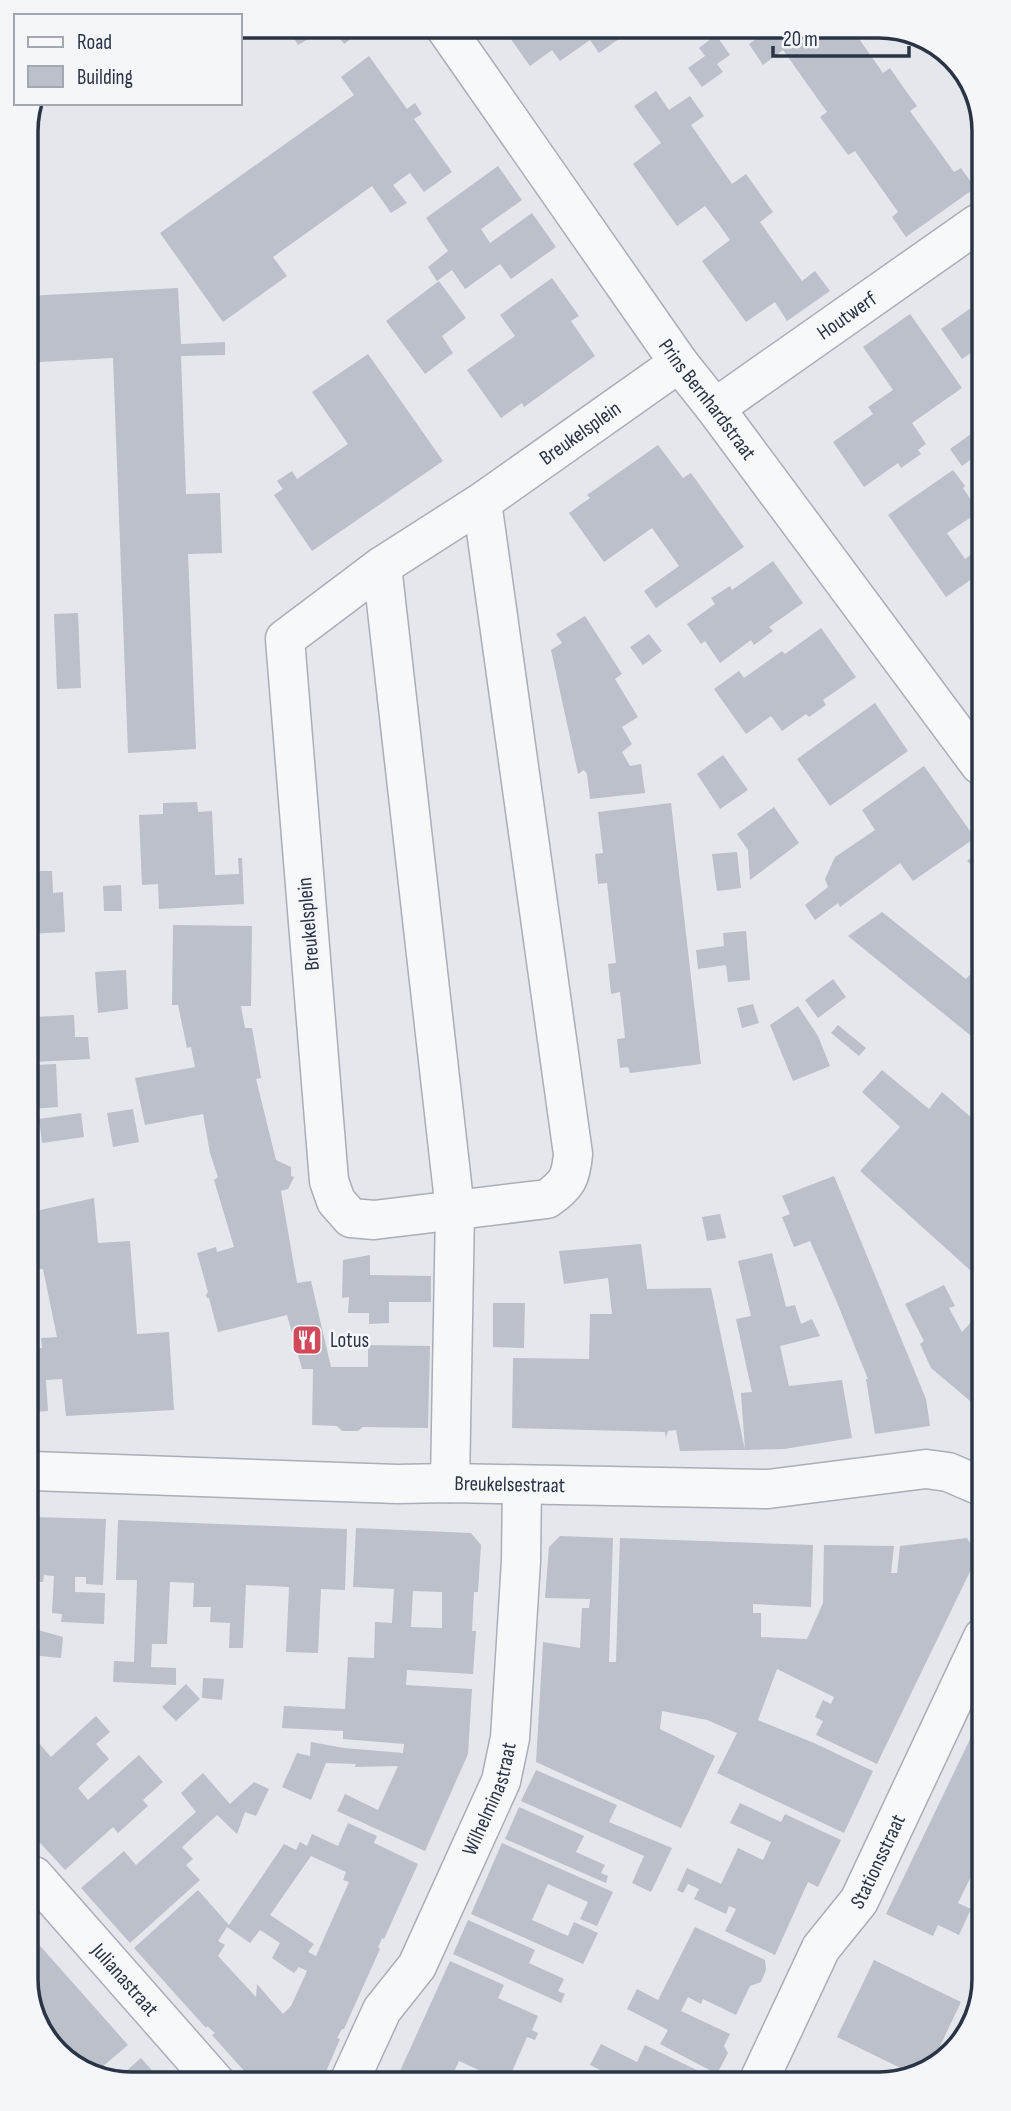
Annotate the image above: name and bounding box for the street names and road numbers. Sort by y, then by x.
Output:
street label: Houtwerf [812,286,882,345]
street label: Prins Bernhardstraat [653,334,761,465]
street label: Breukelsplein [535,396,626,471]
street label: Breukelsplein [292,876,325,972]
street label: Breukelsestraat [454,1471,565,1498]
street label: Wilhelminastraat [457,1740,522,1860]
street label: Stationsstraat [846,1810,911,1914]
street label: Julianastraat [85,1938,163,2022]

